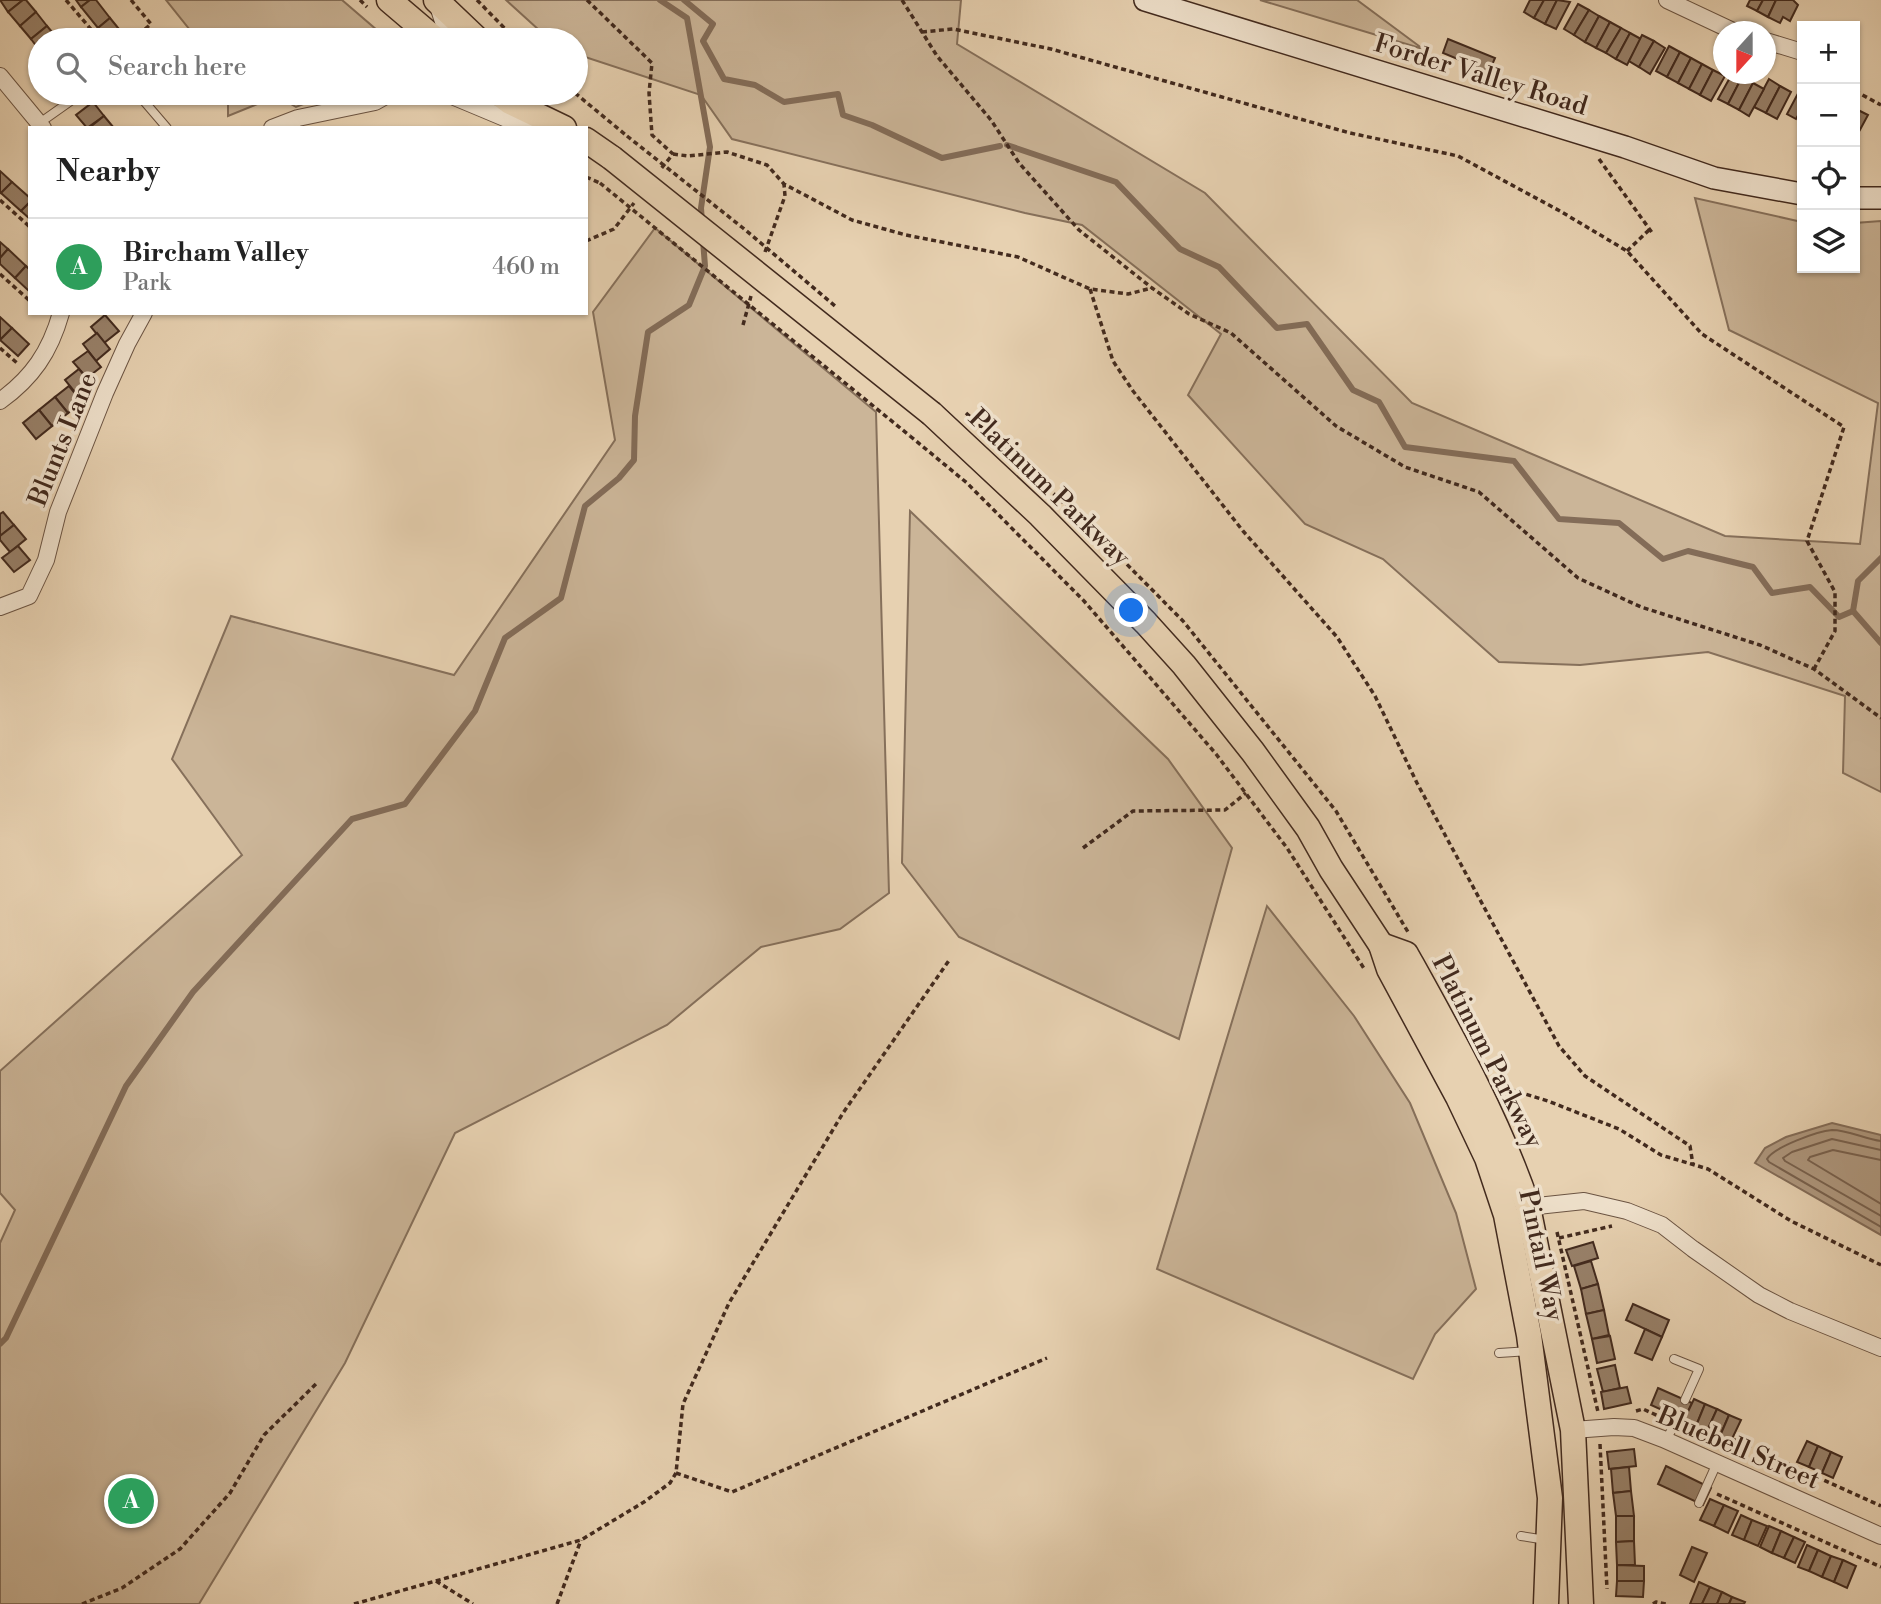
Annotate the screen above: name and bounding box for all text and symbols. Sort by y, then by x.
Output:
north arrow [1713,21,1776,84]
map controls [1797,21,1860,273]
button: + [1797,21,1860,84]
street label: Forder Valley Road [1370,27,1592,123]
search box [28,28,588,105]
icon: search [52,48,90,86]
text: Search here [108,51,247,83]
button: − [1797,84,1860,147]
button: locate [1797,147,1860,210]
text: Nearby [56,153,160,191]
button: layers [1797,210,1860,273]
text: Bircham Valley [123,237,309,269]
text: A [71,253,87,281]
text: 460 m [492,253,560,281]
text: Park [123,269,171,297]
street label: Blunts Lane [21,368,104,512]
street label: Platinum Parkway [962,402,1137,573]
your location [1114,593,1148,627]
street label: Platinum Parkway [1425,949,1550,1154]
street label: Pintail Way [1511,1186,1571,1324]
street label: Bluebell Street [1652,1399,1825,1496]
pin: A [108,1475,154,1527]

